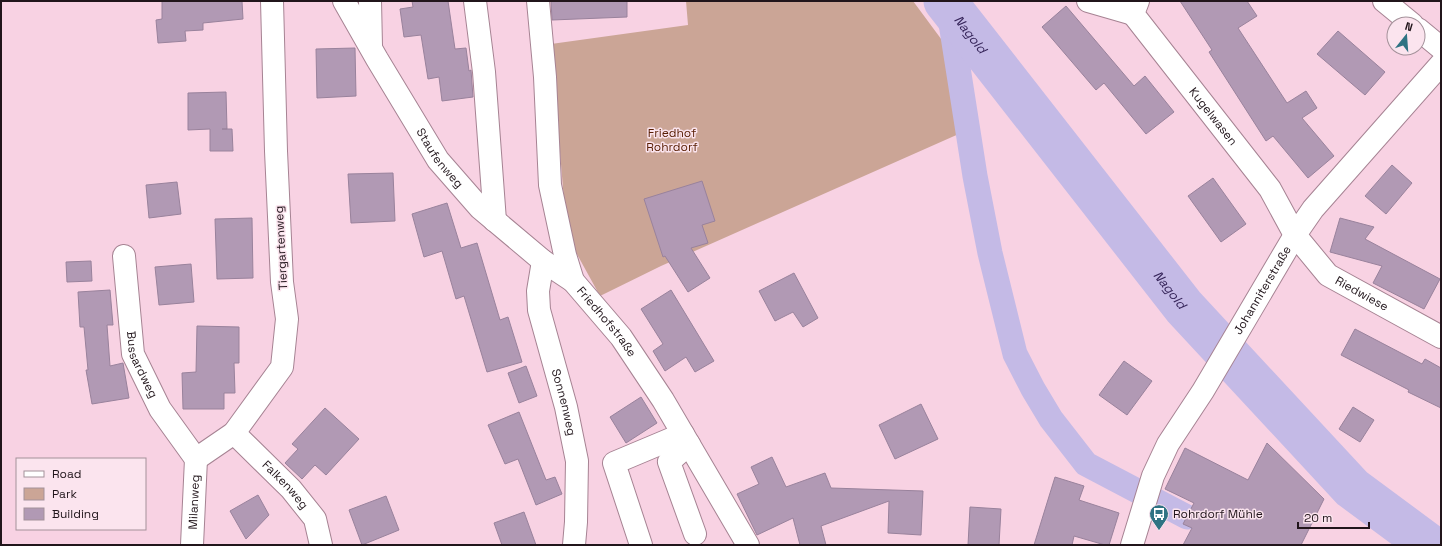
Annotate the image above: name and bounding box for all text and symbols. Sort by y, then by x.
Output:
water label: Nagold [950,12,992,58]
north arrow [1386,16,1426,56]
text: N [1403,19,1414,34]
street label: Kugelwasen [1185,84,1241,149]
street label: Staufenweg [412,125,467,191]
park label: Friedhof Rohrdorf [646,125,698,155]
street label: Tiergartenweg [271,205,291,291]
street label: Johanniterstraße [1230,243,1295,338]
water label: Nagold [1150,267,1191,314]
street label: Riedwiese [1332,272,1391,315]
street label: Friedhofstraße [573,283,640,360]
street label: Bussardweg [123,330,161,401]
street label: Sonnenweg [548,367,580,437]
street label: Falkenweg [259,457,312,512]
legend [16,458,146,530]
text: Road [52,466,81,482]
street label: Milanweg [185,474,203,530]
text: Park [52,486,77,502]
bus stop icon: Rohrdorf Mühle [1148,503,1170,531]
scale bar [1298,504,1369,530]
text: Building [52,506,99,522]
place label: Rohrdorf Mühle [1173,506,1263,522]
text: 20 m [1304,510,1332,526]

